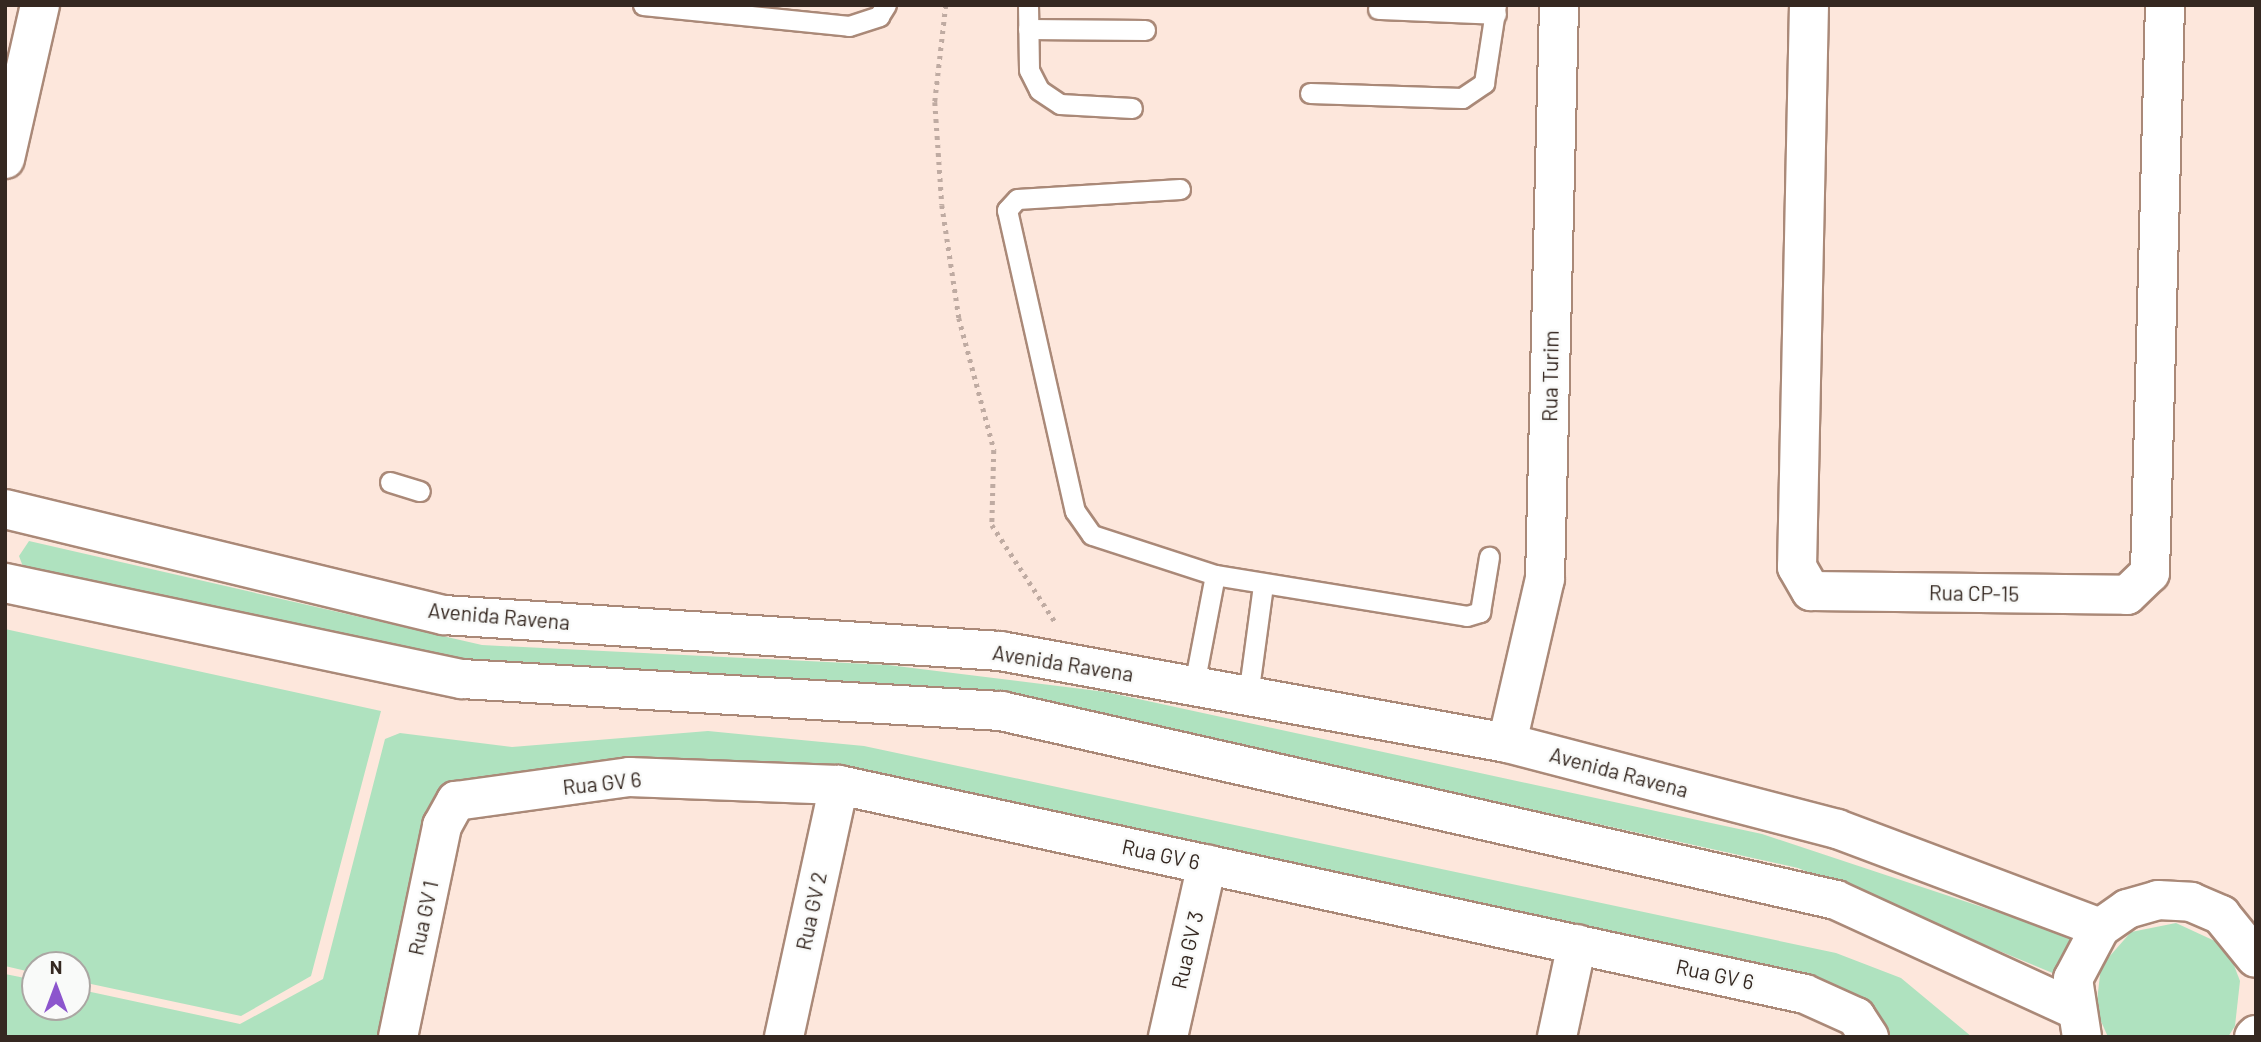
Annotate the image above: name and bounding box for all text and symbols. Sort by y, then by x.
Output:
street label: Rua Turim [1537,330,1563,422]
street label: Rua CP-15 [1929,580,2019,606]
street label: Avenida Ravena [427,597,571,635]
street label: Avenida Ravena [991,639,1135,687]
street label: Avenida Ravena [1547,741,1691,803]
street label: Rua GV 6 [561,766,643,800]
street label: Rua GV 6 [1120,833,1202,875]
street label: Rua GV 2 [790,869,832,953]
street label: Rua GV 1 [403,878,443,958]
street label: Rua GV 3 [1166,909,1208,991]
north arrow [21,951,91,1021]
street label: Rua GV 6 [1674,953,1756,995]
text: N [50,955,62,978]

